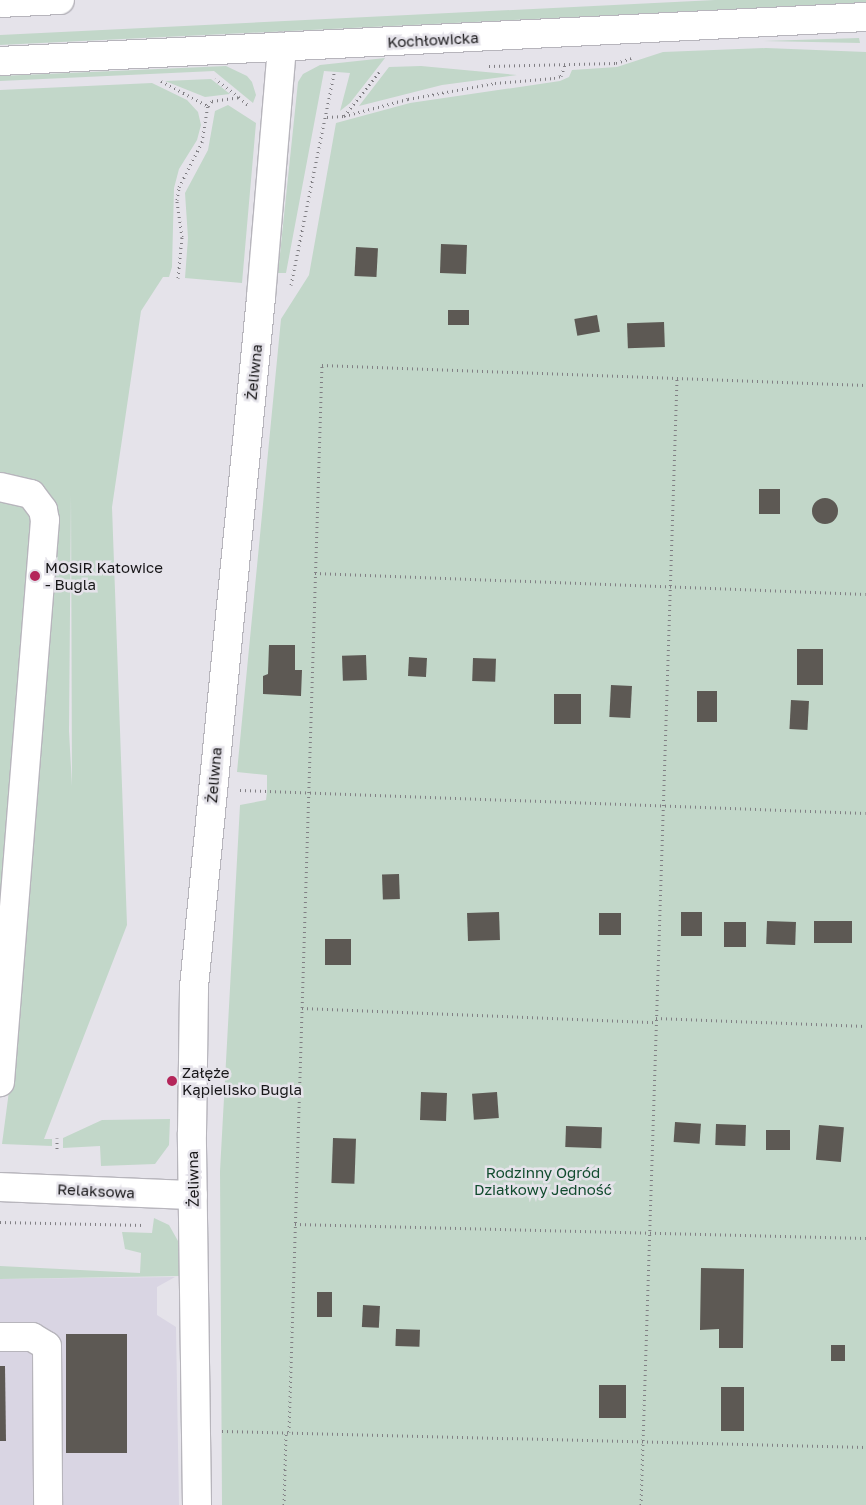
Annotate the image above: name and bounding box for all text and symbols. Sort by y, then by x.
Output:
street label: Kochłowicka [387,29,479,51]
street label: Żeliwna [242,343,266,401]
place label: MOSiR Katowice - Bugla [45,558,163,593]
marker: MOSiR Katowice - Bugla [29,570,41,582]
street label: Żeliwna [203,746,225,804]
place label: Załęże Kąpielisko Bugla [182,1063,302,1098]
marker: Załęże Kąpielisko Bugla [166,1075,178,1087]
street label: Żeliwna [184,1151,202,1207]
park label: Rodzinny Ogród Działkowy Jedność [474,1163,612,1198]
street label: Relaksowa [57,1180,135,1202]

